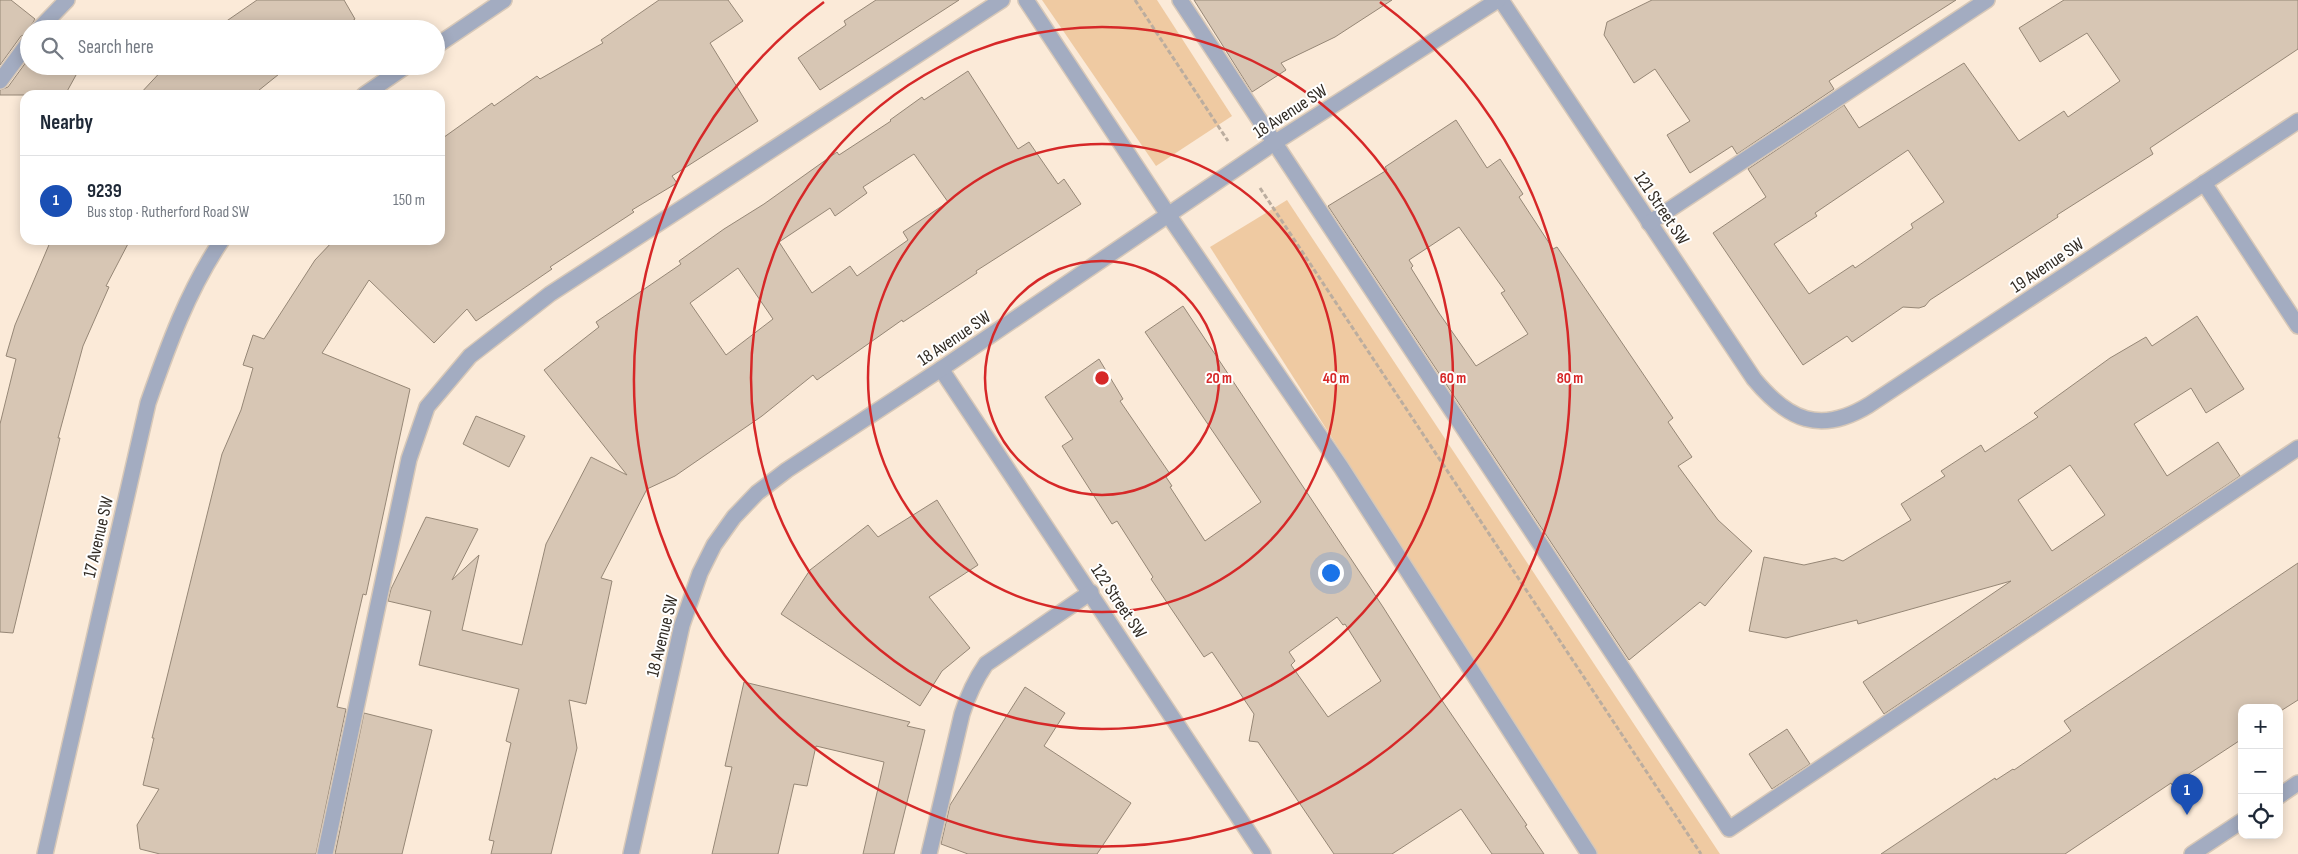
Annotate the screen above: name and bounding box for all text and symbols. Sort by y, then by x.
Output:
search box [20,20,445,75]
icon: search [38,34,66,62]
text: Search here [78,36,154,59]
street label: 18 Avenue SW [1250,80,1331,143]
text: Nearby [40,110,93,135]
street label: 121 Street SW [1630,168,1694,249]
text: 9239 [87,180,122,203]
text: 1 [53,191,59,210]
text: 150 m [393,191,425,210]
text: Bus stop · Rutherford Road SW [87,203,249,222]
street label: 19 Avenue SW [2007,233,2088,297]
street label: 18 Avenue SW [914,306,995,370]
centre of rings [1093,369,1111,387]
text: 20 m [1206,369,1232,388]
text: 40 m [1323,369,1349,388]
text: 60 m [1440,369,1466,388]
text: 80 m [1557,369,1583,388]
street label: 17 Avenue SW [79,494,118,580]
street label: 122 Street SW [1086,560,1151,642]
your location [1318,560,1344,586]
street label: 18 Avenue SW [642,593,683,679]
map controls [2238,704,2283,839]
button: + [2238,704,2283,749]
button: − [2238,749,2283,794]
pin: 1 [2171,774,2203,815]
button: locate [2238,794,2283,839]

